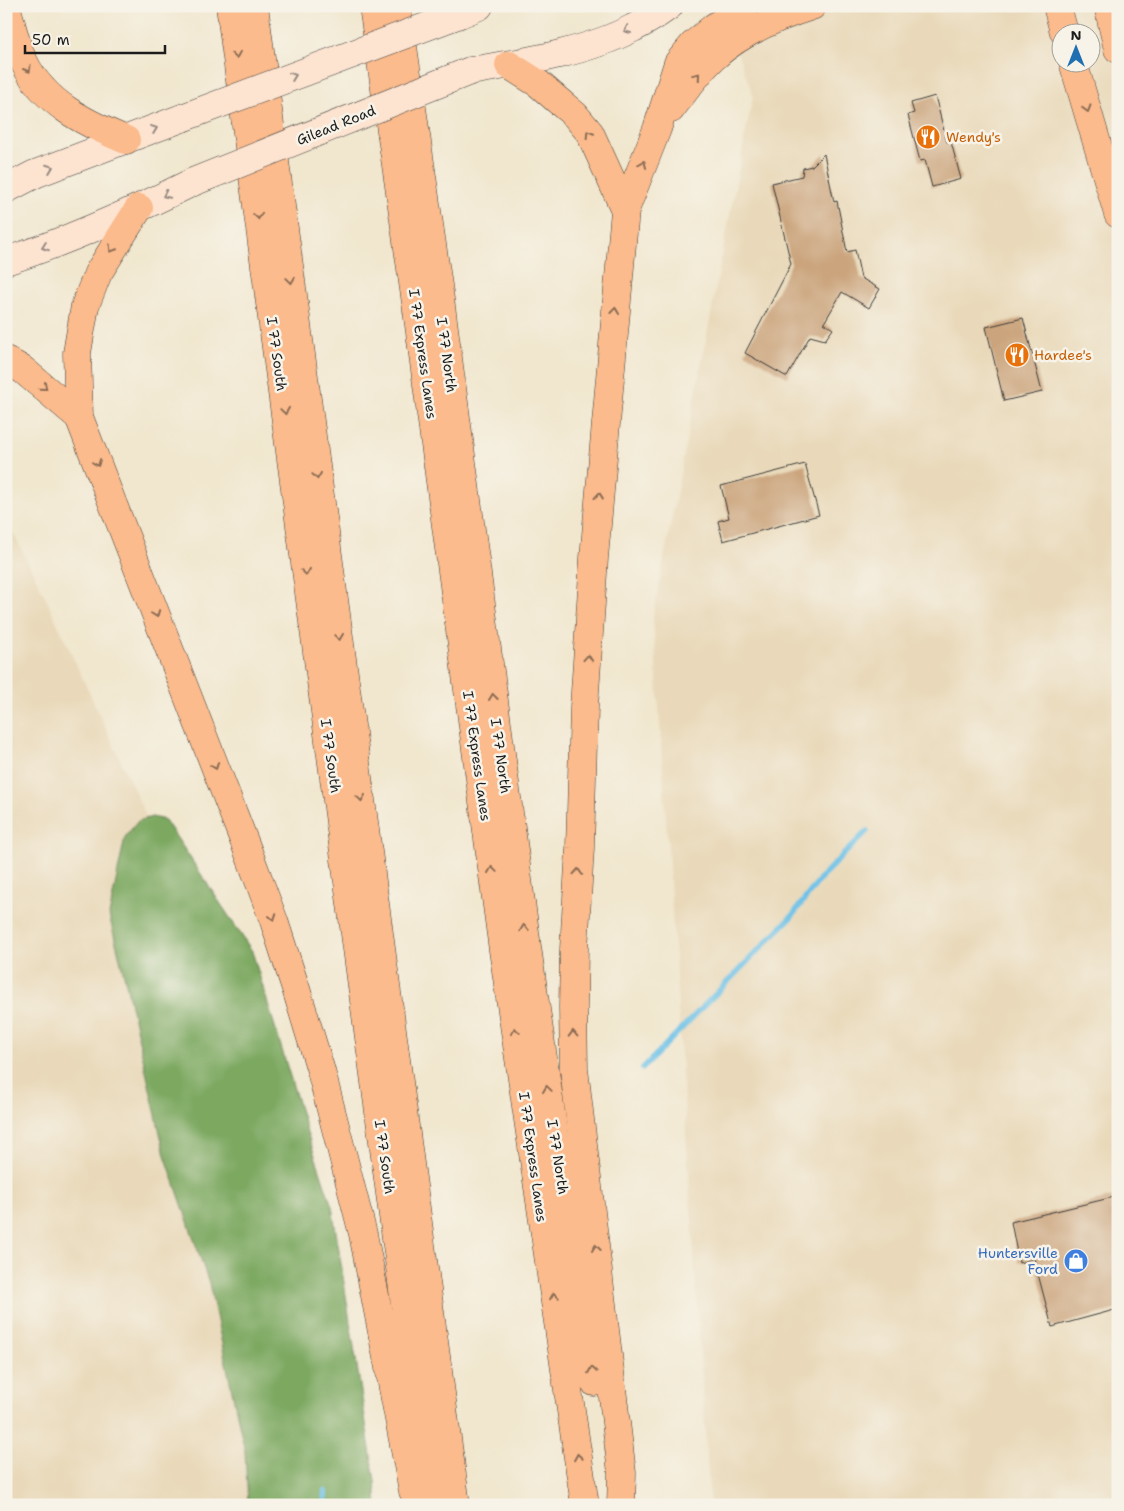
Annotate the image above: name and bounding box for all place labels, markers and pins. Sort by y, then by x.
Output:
restaurant icon: Wendy's [915,124,941,150]
place label: Wendy's [946,128,1001,146]
restaurant icon: Hardee's [1004,342,1030,368]
place label: Hardee's [1034,346,1092,364]
place label: Huntersville Ford [978,1244,1058,1278]
shop icon: Huntersville Ford [1063,1248,1089,1274]

